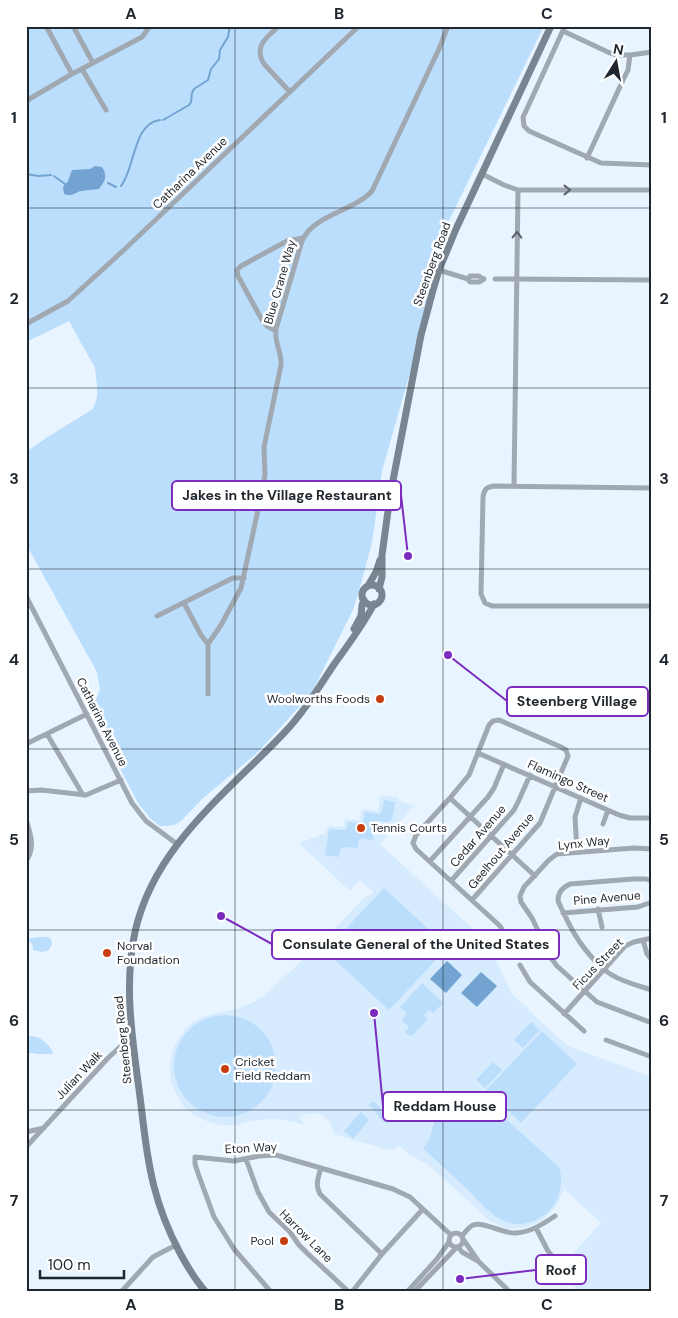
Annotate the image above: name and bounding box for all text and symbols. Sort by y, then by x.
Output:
text: A [125,3,137,24]
text: B [334,3,344,24]
text: C [541,3,553,24]
north arrow [590,38,640,88]
text: N [612,39,625,59]
text: 1 [11,107,17,128]
text: 1 [661,107,667,128]
street label: Catharina Avenue [149,133,231,213]
one-way arrow [564,185,571,195]
street label: Steenberg Road [409,220,455,308]
one-way arrow [512,231,523,239]
street label: Blue Crane Way [260,238,300,326]
text: 2 [9,288,19,309]
text: 2 [659,288,669,309]
text: 3 [9,468,19,489]
text: 3 [659,468,669,489]
callout: Jakes in the Village Restaurant [172,481,401,510]
text: Jakes in the Village Restaurant [182,486,392,504]
text: 4 [9,649,19,670]
text: 4 [659,649,669,670]
street label: Catharina Avenue [73,675,131,769]
callout: Steenberg Village [507,687,648,716]
place label: Woolworths Foods [267,691,370,707]
text: Steenberg Village [517,692,637,710]
marker: Woolworths Foods [374,693,386,705]
street label: Flamingo Street [525,756,611,806]
street label: Cedar Avenue [446,801,510,871]
street label: Geelhout Avenue [464,809,538,893]
place label: Tennis Courts [371,820,447,836]
marker: Tennis Courts [355,822,367,834]
text: 5 [9,829,19,850]
text: 5 [659,829,669,850]
street label: Lynx Way [557,832,611,854]
street label: Pine Avenue [573,887,642,909]
callout: Consulate General of the United States [272,930,559,959]
street label: Ficus Street [569,934,627,993]
text: Consulate General of the United States [282,935,550,953]
place label: Norval Foundation [117,938,180,968]
marker: Norval Foundation [101,947,113,959]
street label: Steenberg Road [110,995,136,1085]
text: 6 [9,1010,19,1031]
text: 6 [659,1010,669,1031]
street label: Julian Walk [52,1047,106,1103]
place label: Cricket Field Reddam [235,1054,310,1084]
marker: Cricket Field Reddam [219,1063,231,1075]
callout: Reddam House [383,1092,506,1121]
text: Reddam House [394,1097,496,1115]
street label: Eton Way [224,1139,278,1157]
text: 7 [10,1190,19,1211]
text: 7 [660,1190,669,1211]
street label: Harrow Lane [276,1206,336,1266]
place label: Pool [250,1233,274,1249]
marker: Pool [278,1235,290,1247]
scale bar [40,1248,124,1280]
text: 100 m [48,1255,91,1275]
callout: Roof [536,1255,586,1284]
text: Roof [546,1261,576,1279]
text: A [125,1294,137,1315]
text: B [334,1294,344,1315]
text: C [541,1294,553,1315]

